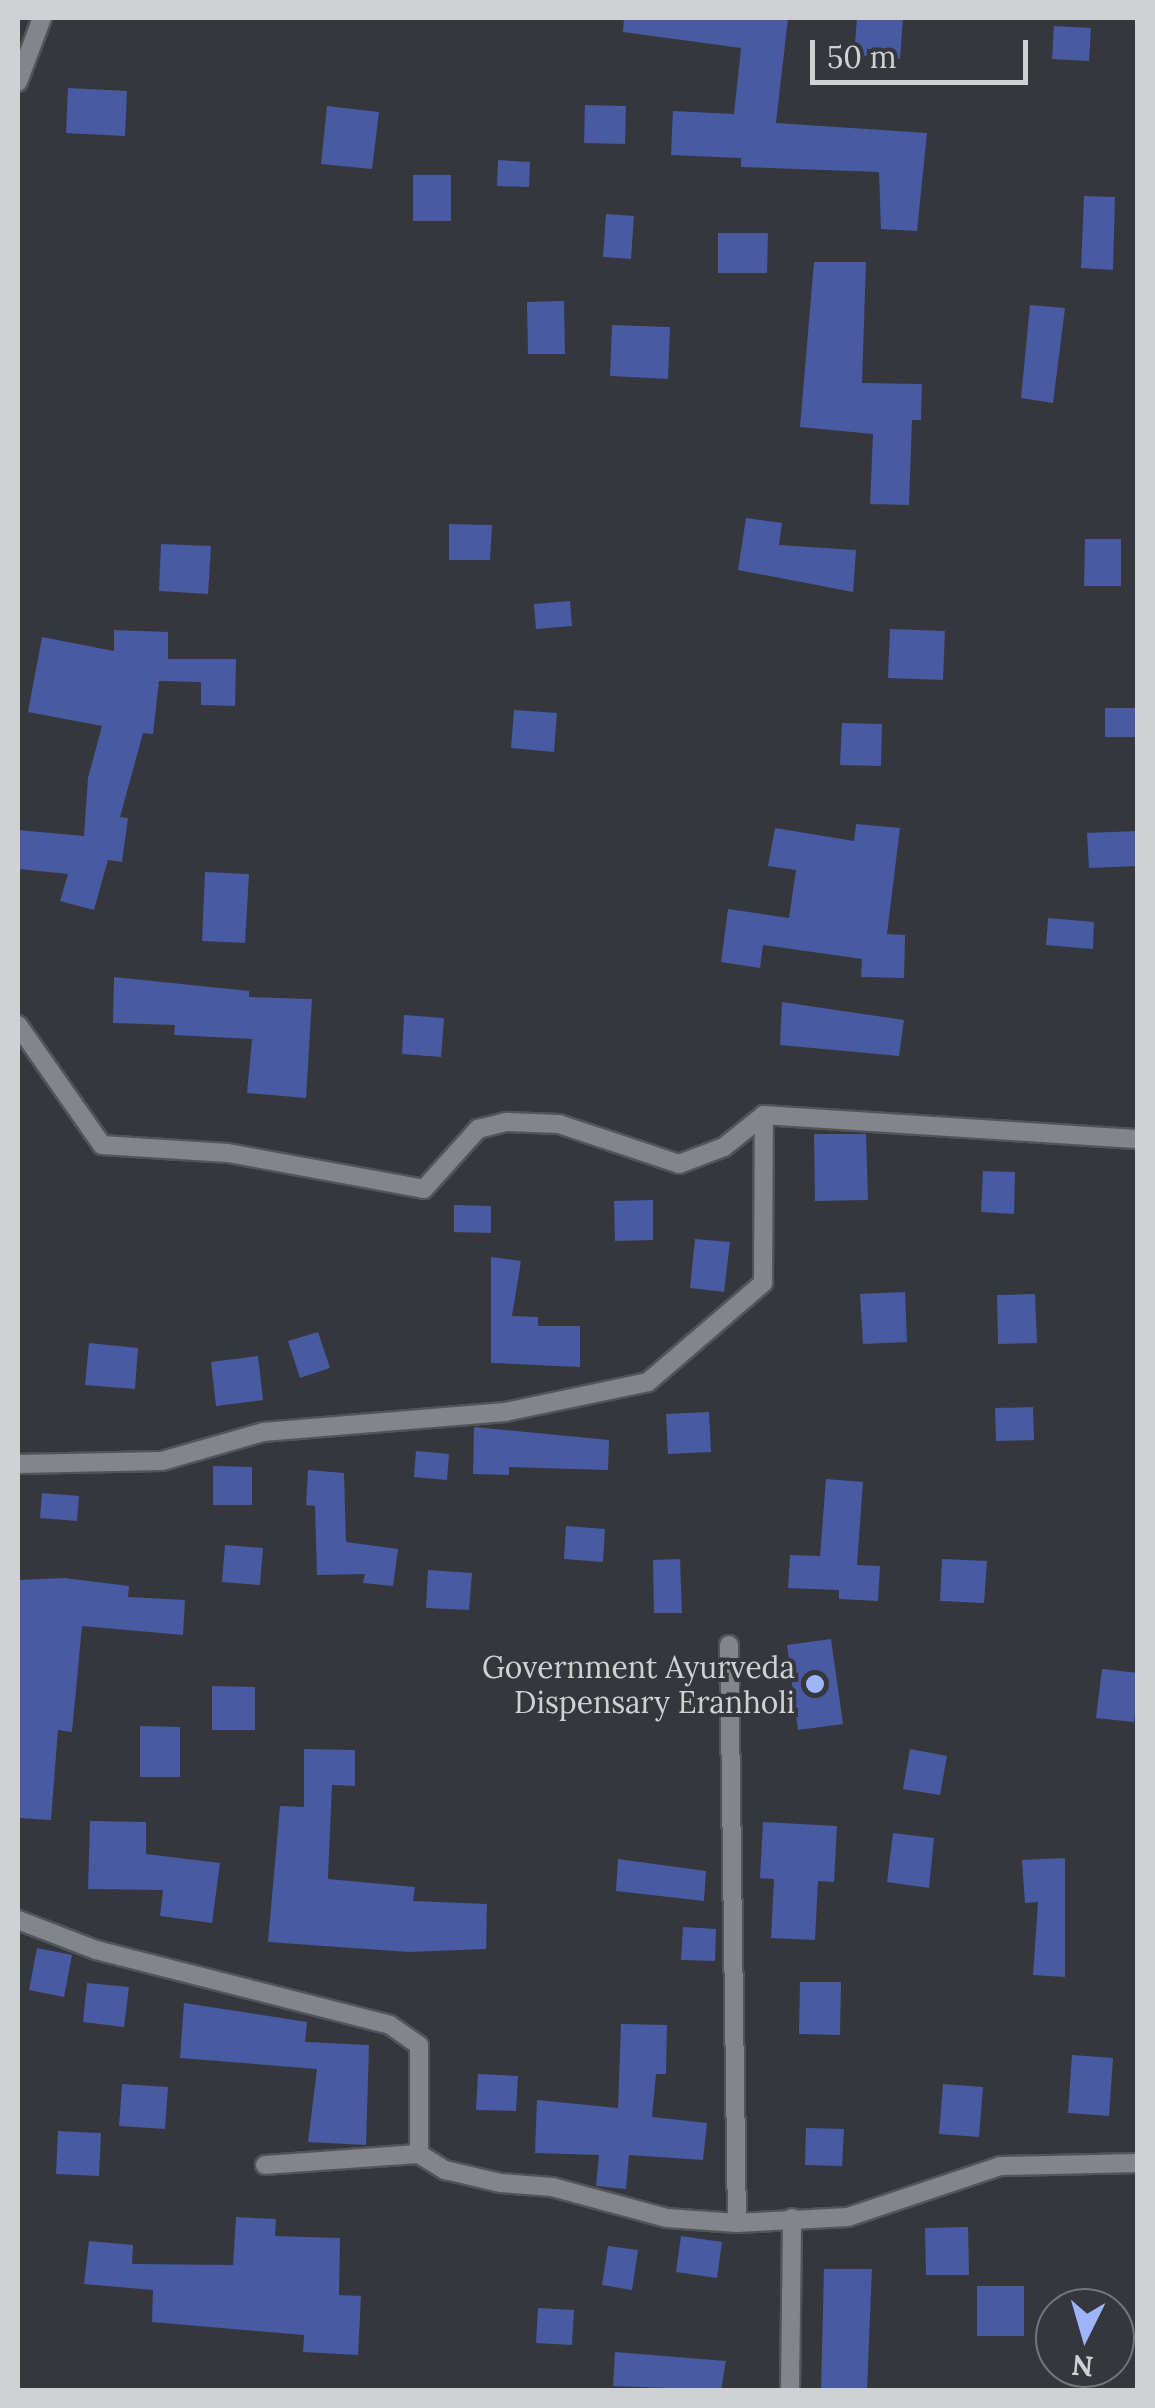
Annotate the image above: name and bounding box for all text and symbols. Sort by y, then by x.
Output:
scale bar [815,20,1032,82]
text: 50 m [827,38,897,76]
place label: Government Ayurveda Dispensary Eranholi [482,1649,795,1720]
marker: Government Ayurveda Dispensary Eranholi [804,1673,826,1695]
north arrow [1035,2288,1135,2388]
text: N [1070,2347,1095,2385]

